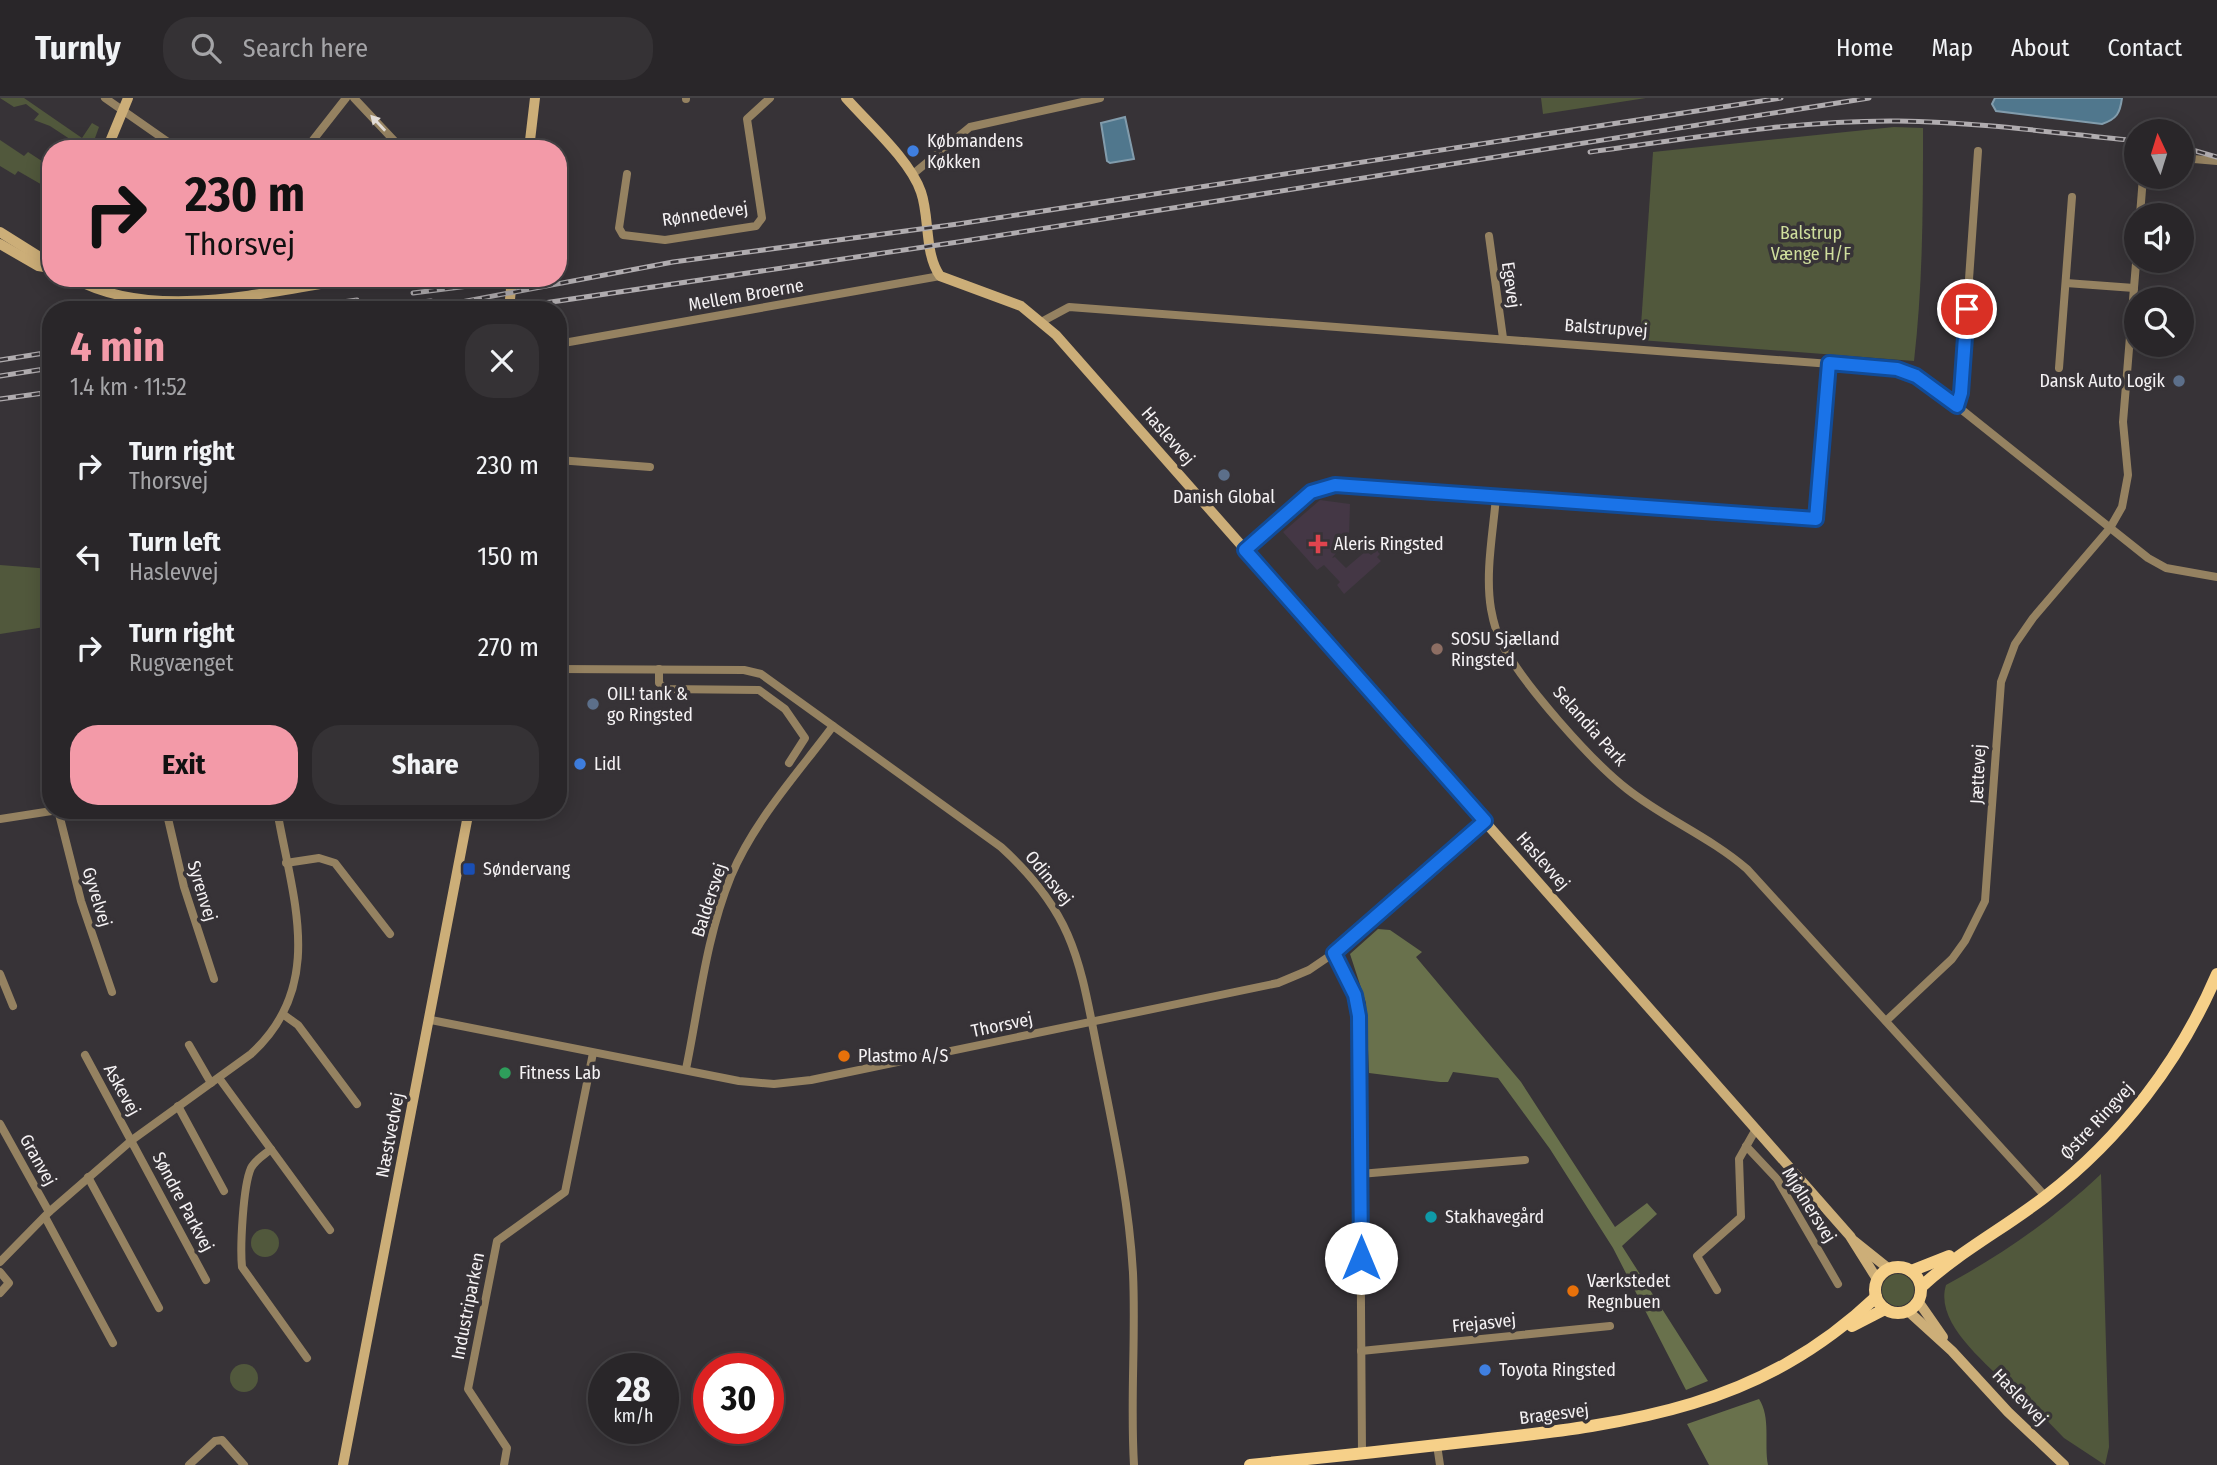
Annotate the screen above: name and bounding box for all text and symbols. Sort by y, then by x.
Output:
search box [163,17,653,80]
text: Turnly [35,28,121,68]
icon: search [187,29,225,67]
text: Search here [243,33,368,64]
text: Home [1836,34,1893,62]
text: Map [1931,34,1973,62]
text: About [2011,34,2069,62]
text: Contact [2107,34,2182,62]
one-way arrow [371,115,387,132]
north arrow [2124,119,2194,189]
map controls [2124,119,2194,357]
place label: Købmandens Køkken [927,130,1023,173]
marker: Købmandens Køkken [905,143,921,159]
text: 230 m [185,165,305,224]
icon: right [70,168,161,259]
street label: Rønnedevej [661,197,749,231]
button: sound [2124,203,2194,273]
park label: Balstrup Vænge H/F [1771,222,1851,265]
text: Thorsvej [185,225,295,263]
street label: Egevej [1497,260,1525,310]
street label: Mellem Broerne [687,274,805,316]
pin [1937,279,1997,339]
button: search [2124,287,2194,357]
icon: arrive [1948,290,1986,328]
street label: Balstrupvej [1564,314,1648,342]
text: 4 min [70,322,165,372]
button: close [465,324,539,398]
place label: Dansk Auto Logik [2039,370,2166,392]
text: 1.4 km · 11:52 [70,373,187,401]
marker: Dansk Auto Logik [2171,373,2187,389]
street label: Haslevvej [1137,402,1199,470]
text: Turn right [129,436,235,467]
icon: right [70,447,108,485]
text: 230 m [476,450,539,481]
text: Thorsvej [129,467,208,495]
marker: Danish Global [1216,467,1232,483]
place label: Danish Global [1173,486,1275,508]
text: Turn left [129,527,221,558]
place label: Aleris Ringsted [1334,533,1444,555]
marker: Aleris Ringsted [1308,534,1328,554]
icon: left [70,538,108,576]
text: 150 m [477,541,539,572]
text: Haslevvej [129,558,219,586]
text: Turn right [129,618,235,649]
place label: SOSU Sjælland Ringsted [1451,628,1560,671]
icon: right [70,629,108,667]
text: 270 m [478,632,539,663]
marker: SOSU Sjælland Ringsted [1429,641,1445,657]
text: Rugvænget [129,649,233,677]
street label: Selandia Park [1548,681,1632,771]
place label: OIL! tank & go Ringsted [607,683,693,726]
marker: OIL! tank & go Ringsted [585,696,601,712]
button: Exit [70,725,298,805]
button: Share [312,725,539,805]
street label: Jættevej [1965,743,1991,805]
place label: Lidl [594,753,621,775]
marker: Lidl [572,756,588,772]
street label: Haslevvej [1512,827,1574,895]
street label: Odinsvej [1020,846,1078,910]
street label: Syrenvej [182,858,222,924]
place label: Søndervang [483,858,571,880]
street label: Baldersvej [687,860,731,940]
marker: Søndervang [461,861,477,877]
street label: Gyvelvej [78,865,116,929]
street label: Thorsvej [969,1008,1035,1042]
place label: Plastmo A/S [858,1045,949,1067]
marker: Plastmo A/S [836,1048,852,1064]
street label: Askevej [99,1060,145,1120]
place label: Fitness Lab [519,1062,601,1084]
marker: Fitness Lab [497,1065,513,1081]
street label: Østre Ringvej [2056,1078,2138,1164]
street label: Næstvedvej [371,1091,409,1179]
street label: Granvej [15,1130,61,1190]
street label: Søndre Parkvej [148,1148,218,1256]
street label: Mjølnersvej [1777,1163,1841,1247]
place label: Stakhavegård [1445,1206,1544,1228]
marker: Stakhavegård [1423,1209,1439,1225]
position arrow [1324,1221,1398,1295]
street label: Industriparken [447,1251,489,1361]
place label: Værkstedet Regnbuen [1587,1270,1671,1313]
marker: Værkstedet Regnbuen [1565,1283,1581,1299]
street label: Frejasvej [1451,1309,1517,1337]
speed limit sign: 30 [693,1353,784,1444]
place label: Toyota Ringsted [1499,1359,1616,1381]
marker: Toyota Ringsted [1477,1362,1493,1378]
street label: Haslevvej [1988,1364,2052,1430]
text: 28 [616,1368,651,1410]
street label: Bragesvej [1518,1399,1590,1429]
text: km/h [613,1405,654,1427]

